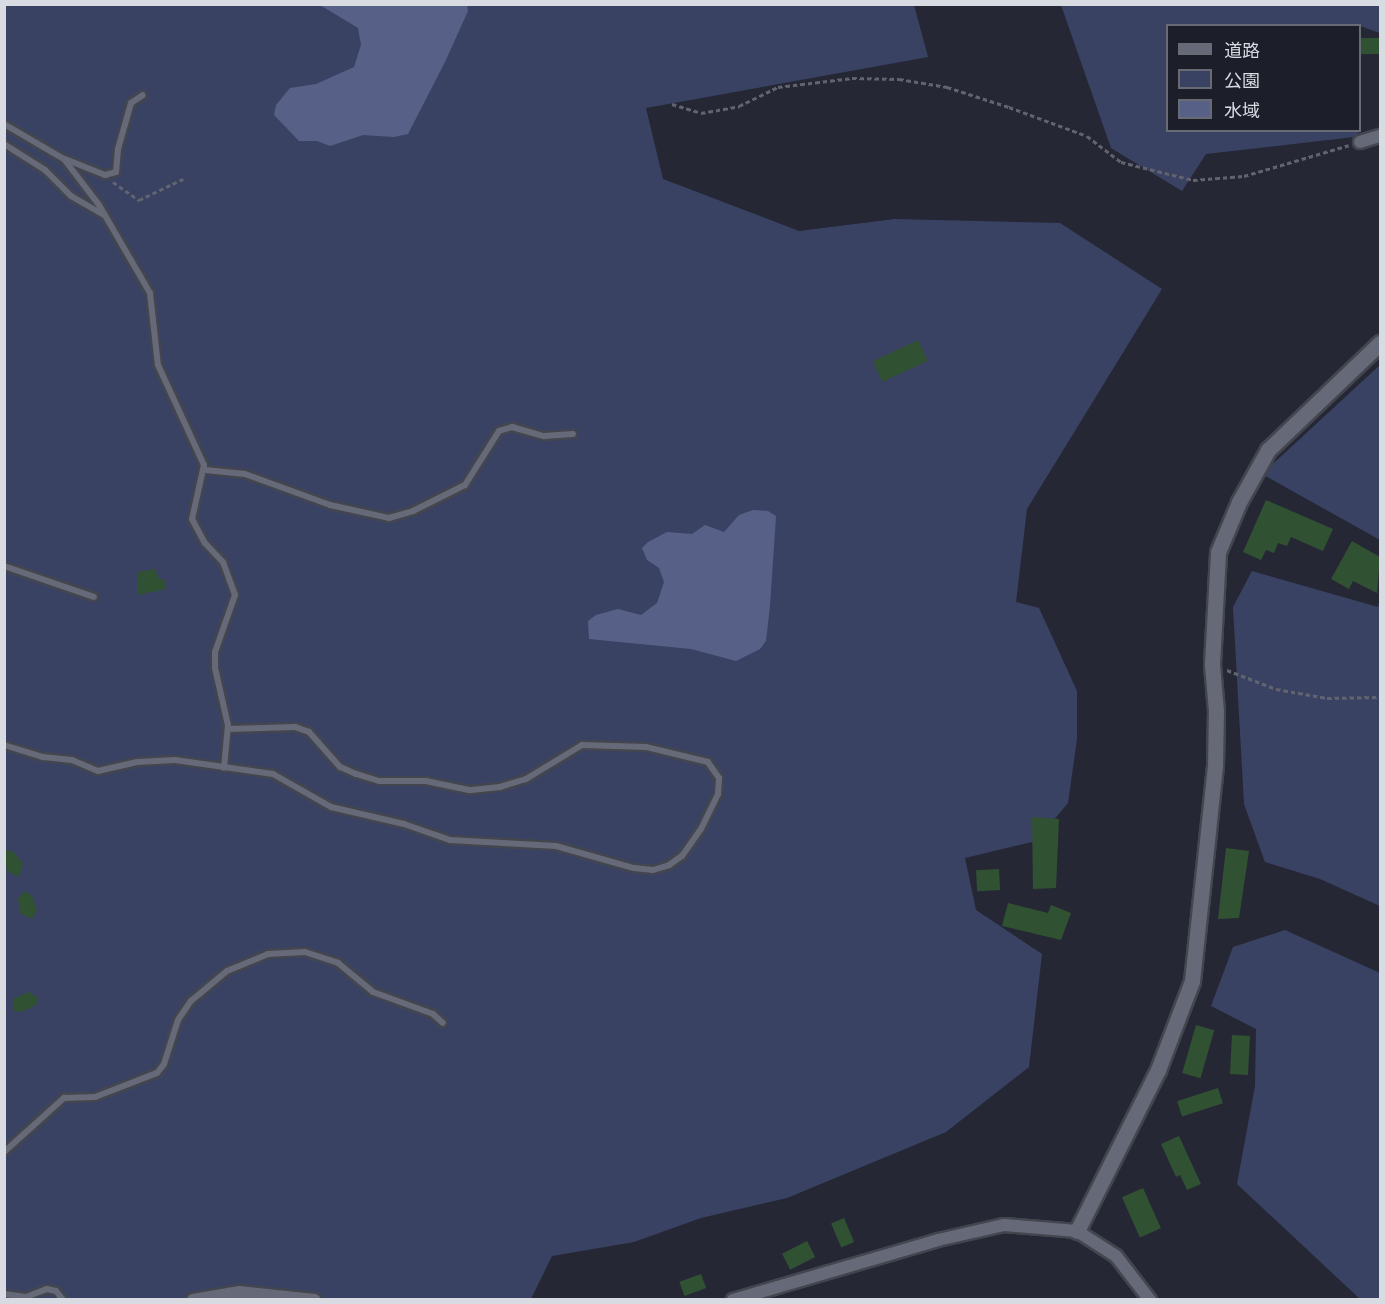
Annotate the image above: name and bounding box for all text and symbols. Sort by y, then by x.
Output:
legend [1166,24,1361,132]
text: 道路 [1224,40,1260,61]
text: 公園 [1224,70,1260,91]
text: 水域 [1224,100,1260,121]

